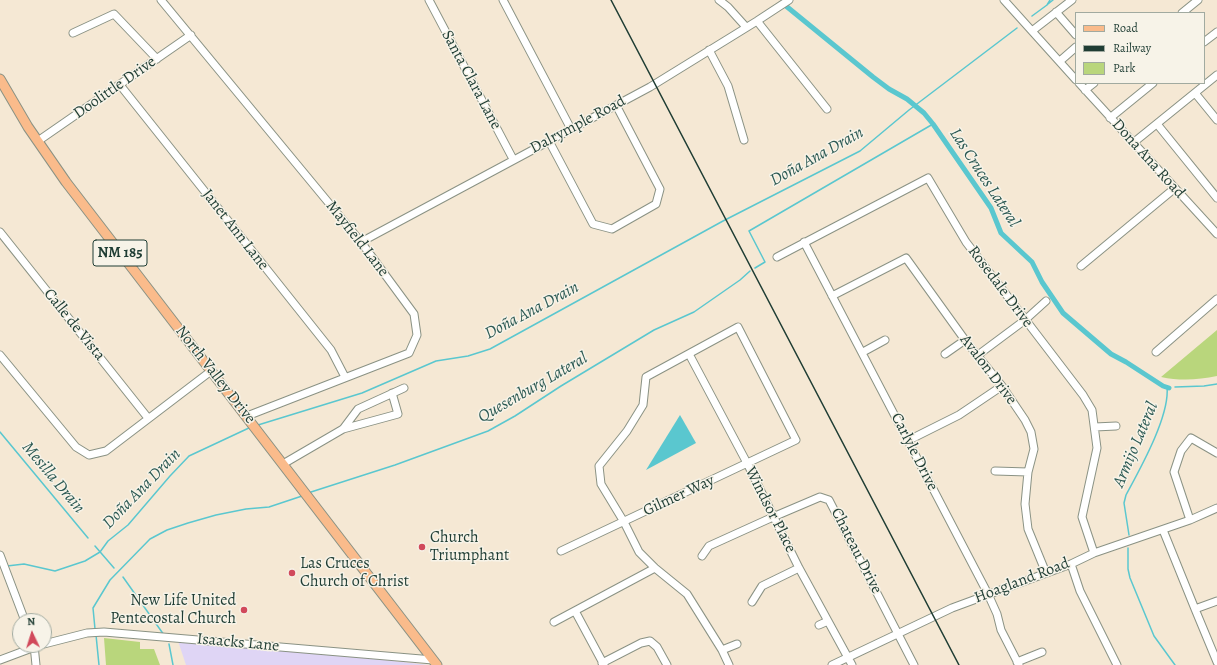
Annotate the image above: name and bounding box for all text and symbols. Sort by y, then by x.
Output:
legend [1075,12,1205,84]
text: Road [1113,20,1138,36]
street label: Santa Clara Lane [437,27,505,133]
text: Railway [1113,40,1151,56]
street label: Doolittle Drive [70,53,160,123]
text: Park [1113,60,1136,76]
street label: Dalrymple Road [527,92,629,158]
street label: Dona Ana Road [1107,115,1189,203]
water label: Doña Ana Drain [767,123,867,191]
water label: Las Cruces Lateral [944,125,1024,231]
street label: Janet Ann Lane [197,186,273,274]
street label: Mayfield Lane [321,197,393,281]
road number: NM 185 [93,240,147,266]
street label: Rosedale Drive [963,242,1037,332]
water label: Doña Ana Drain [481,278,583,344]
street label: Calle de Vista [39,285,109,365]
street label: North Valley Drive [171,322,259,428]
street label: Avalon Drive [955,331,1021,409]
water label: Quesenburg Lateral [475,348,591,428]
water label: Armijo Lateral [1109,399,1163,491]
street label: Carlyle Drive [886,410,942,494]
water label: Mesilla Drain [17,438,89,518]
water label: Doña Ana Drain [99,445,185,533]
street label: Windsor Place [740,464,800,556]
street label: Gilmer Way [640,471,718,521]
street label: Chateau Drive [826,505,886,597]
place label: Church Triumphant [430,528,509,566]
marker: Church Triumphant [417,542,427,552]
place label: Las Cruces Church of Christ [300,554,409,592]
street label: Hoagland Road [972,554,1072,608]
marker: Las Cruces Church of Christ [287,568,297,578]
place label: New Life United Pentecostal Church [110,591,236,629]
marker: New Life United Pentecostal Church [239,605,249,615]
north arrow [12,613,52,653]
text: N [27,614,36,629]
street label: Isaacks Lane [196,630,280,656]

